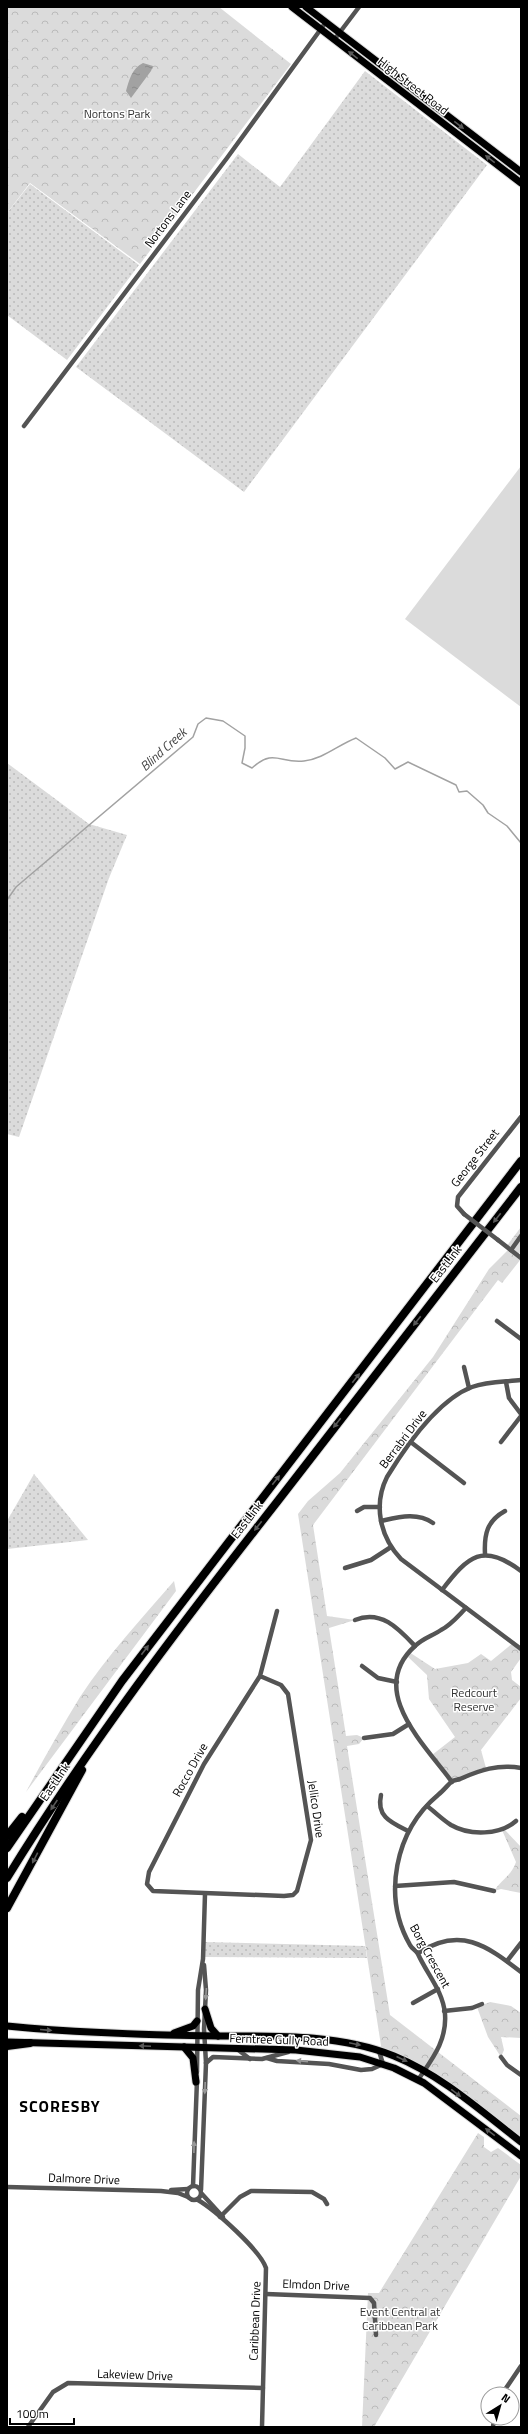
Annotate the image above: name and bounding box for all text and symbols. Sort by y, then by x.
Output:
one-way arrow [348,50,359,59]
street label: High Street Road [374,52,453,119]
park label: Nortons Park [84,104,151,123]
one-way arrow [453,120,464,129]
one-way arrow [484,155,495,164]
street label: Nortons Lane [140,186,196,252]
water label: Blind Creek [135,721,193,776]
street label: George Street [446,1124,504,1191]
one-way arrow [493,1213,501,1224]
street label: EastLink [425,1241,466,1286]
one-way arrow [413,1315,421,1326]
one-way arrow [351,1372,360,1383]
street label: Berrabri Drive [374,1405,431,1472]
one-way arrow [333,1418,342,1429]
one-way arrow [271,1475,280,1486]
street label: EastLink [226,1497,267,1542]
one-way arrow [253,1521,262,1532]
one-way arrow [141,1644,150,1655]
park label: Redcourt Reserve [451,1683,498,1716]
street label: Rocco Drive [167,1739,212,1800]
street label: EastLink [35,1758,75,1805]
street label: Jellico Drive [303,1779,330,1839]
one-way arrow [50,1799,58,1810]
one-way arrow [32,1852,38,1864]
street label: Borg Crescent [405,1920,456,1992]
one-way arrow [202,1988,209,2000]
one-way arrow [40,2027,52,2034]
street label: Ferntree Gully Road [229,2028,329,2051]
one-way arrow [349,2042,361,2048]
one-way arrow [138,2043,151,2049]
one-way arrow [396,2056,408,2063]
one-way arrow [296,2058,308,2064]
one-way arrow [201,2082,208,2094]
one-way arrow [451,2089,462,2097]
district label: SCORESBY [19,2094,101,2118]
one-way arrow [485,2127,496,2136]
one-way arrow [191,2140,197,2153]
street label: Dalmore Drive [48,2168,120,2189]
street label: Elmdon Drive [282,2274,350,2295]
street label: Caribbean Drive [244,2281,265,2361]
park label: Event Central at Caribbean Park [360,2302,441,2335]
street label: Lakeview Drive [97,2364,173,2385]
north arrow [480,2386,520,2426]
text: N [498,2389,514,2407]
scale bar [10,2400,74,2426]
text: 100 m [16,2404,49,2423]

